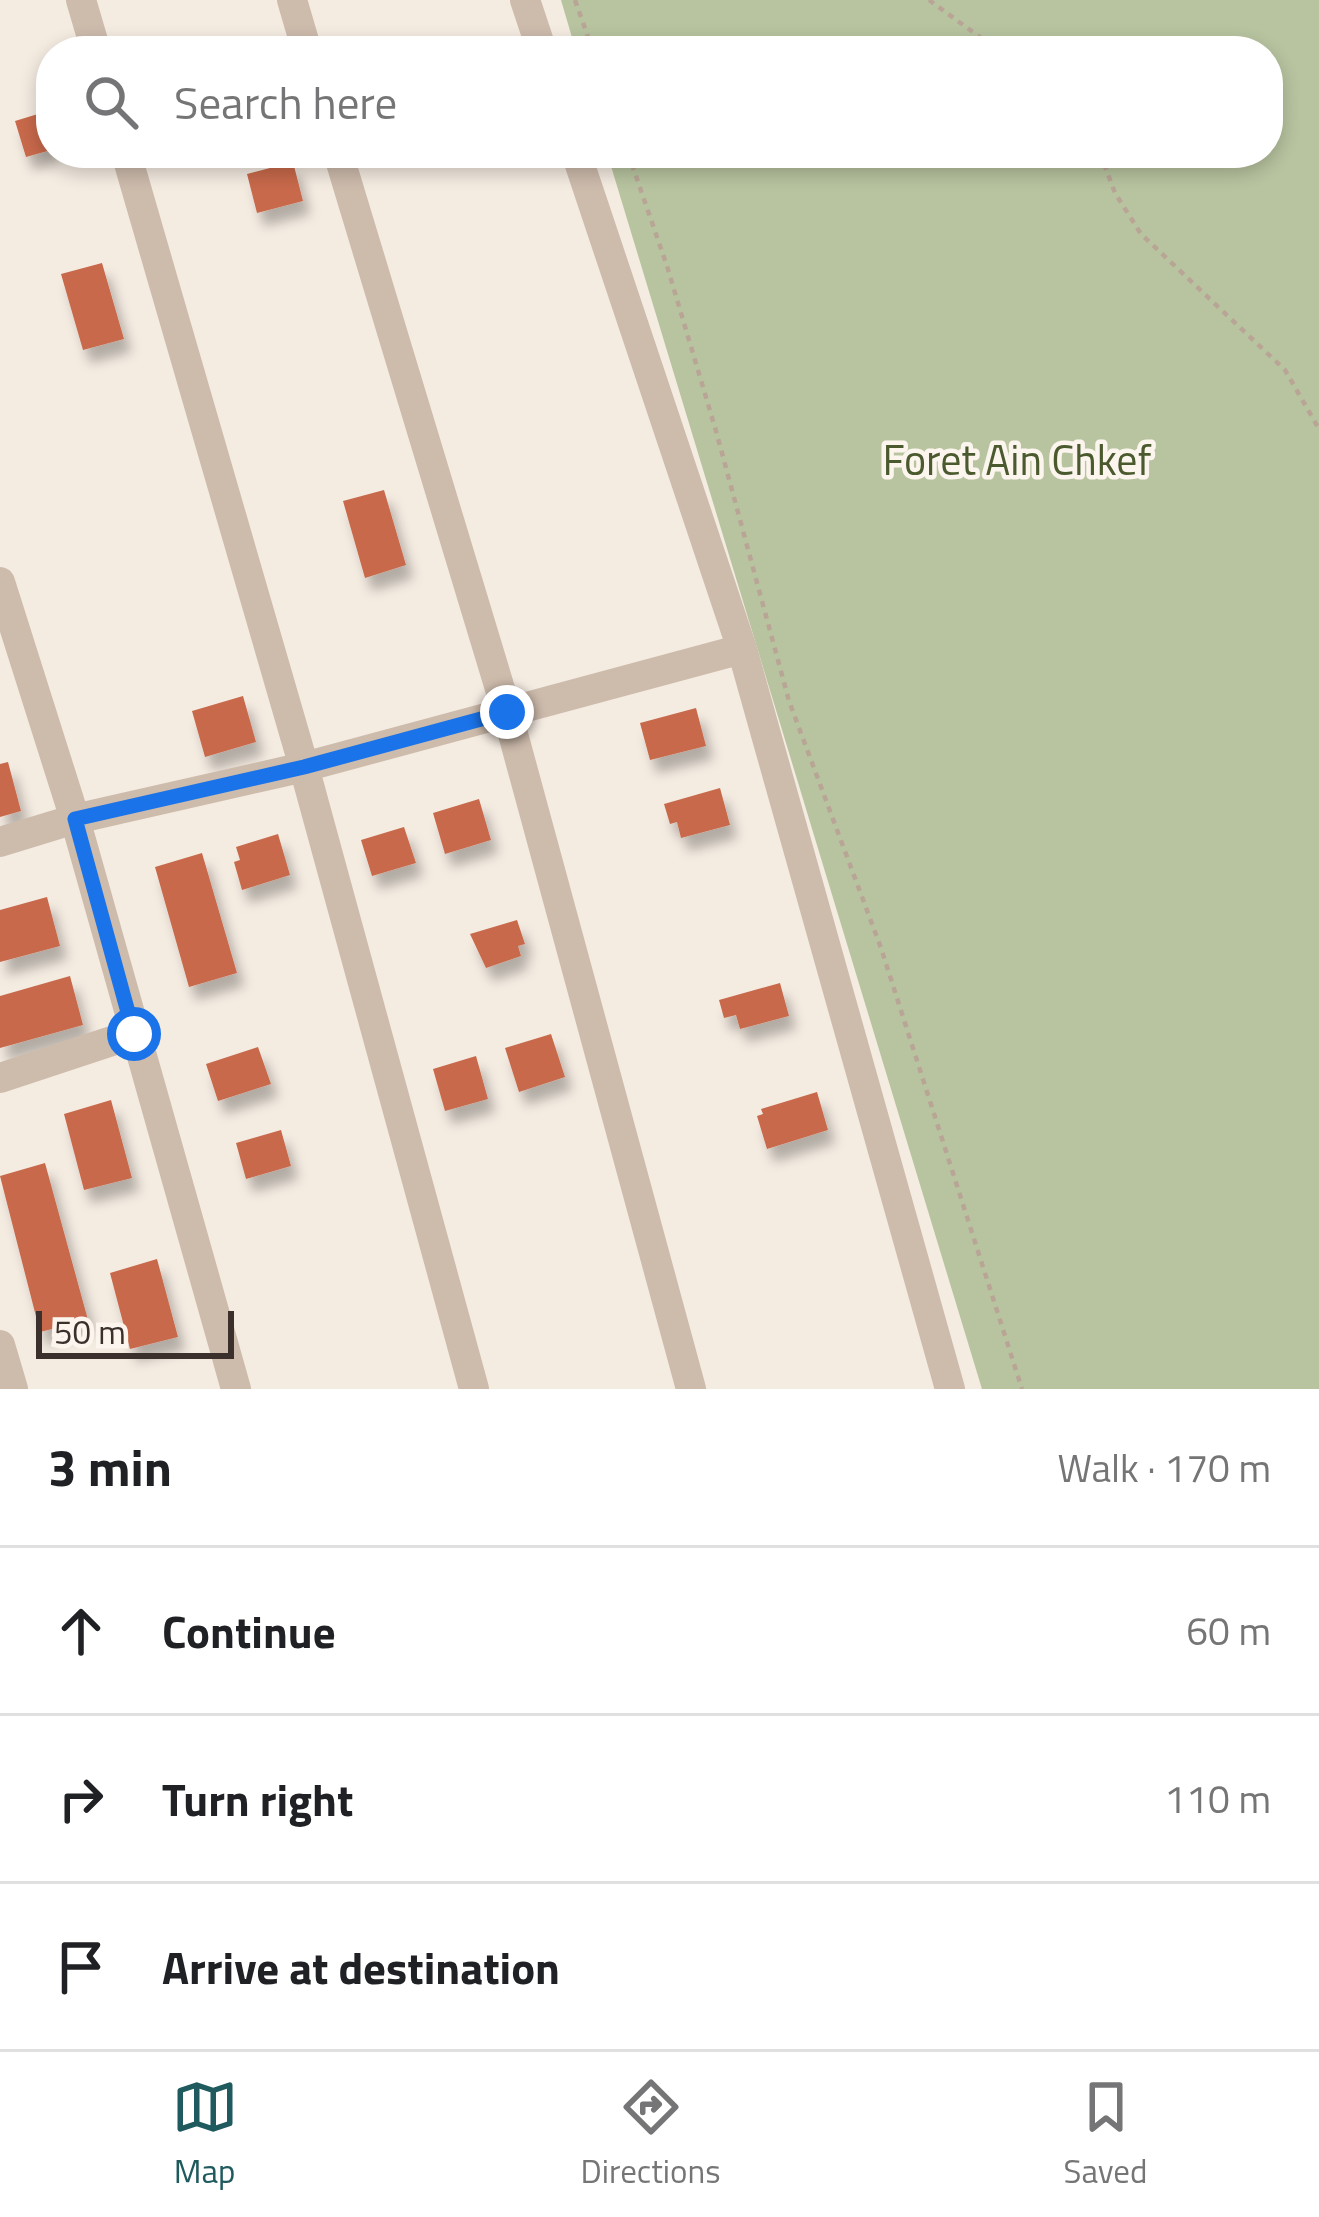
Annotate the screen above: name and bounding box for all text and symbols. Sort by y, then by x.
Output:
search box [36,36,1283,168]
text: Search here [174,68,397,136]
icon: search [78,69,144,135]
park label: Foret Ain Chkef [883,427,1151,491]
route end [480,685,534,739]
route start [107,1007,161,1061]
scale bar [36,1305,234,1358]
text: 50 m [54,1307,126,1357]
text: 3 min [48,1428,172,1506]
text: Walk · 170 m [1057,1438,1271,1497]
text: Continue [162,1597,336,1665]
icon: ahead [48,1598,114,1664]
text: 60 m [1186,1601,1271,1660]
text: Turn right [162,1765,353,1833]
icon: right [48,1766,114,1832]
text: 110 m [1164,1769,1271,1828]
text: Arrive at destination [162,1933,560,2001]
icon: arrive [48,1934,114,2000]
tab: Map [172,2074,238,2196]
tab: Directions [581,2074,721,2196]
tab: Saved [1064,2074,1147,2196]

